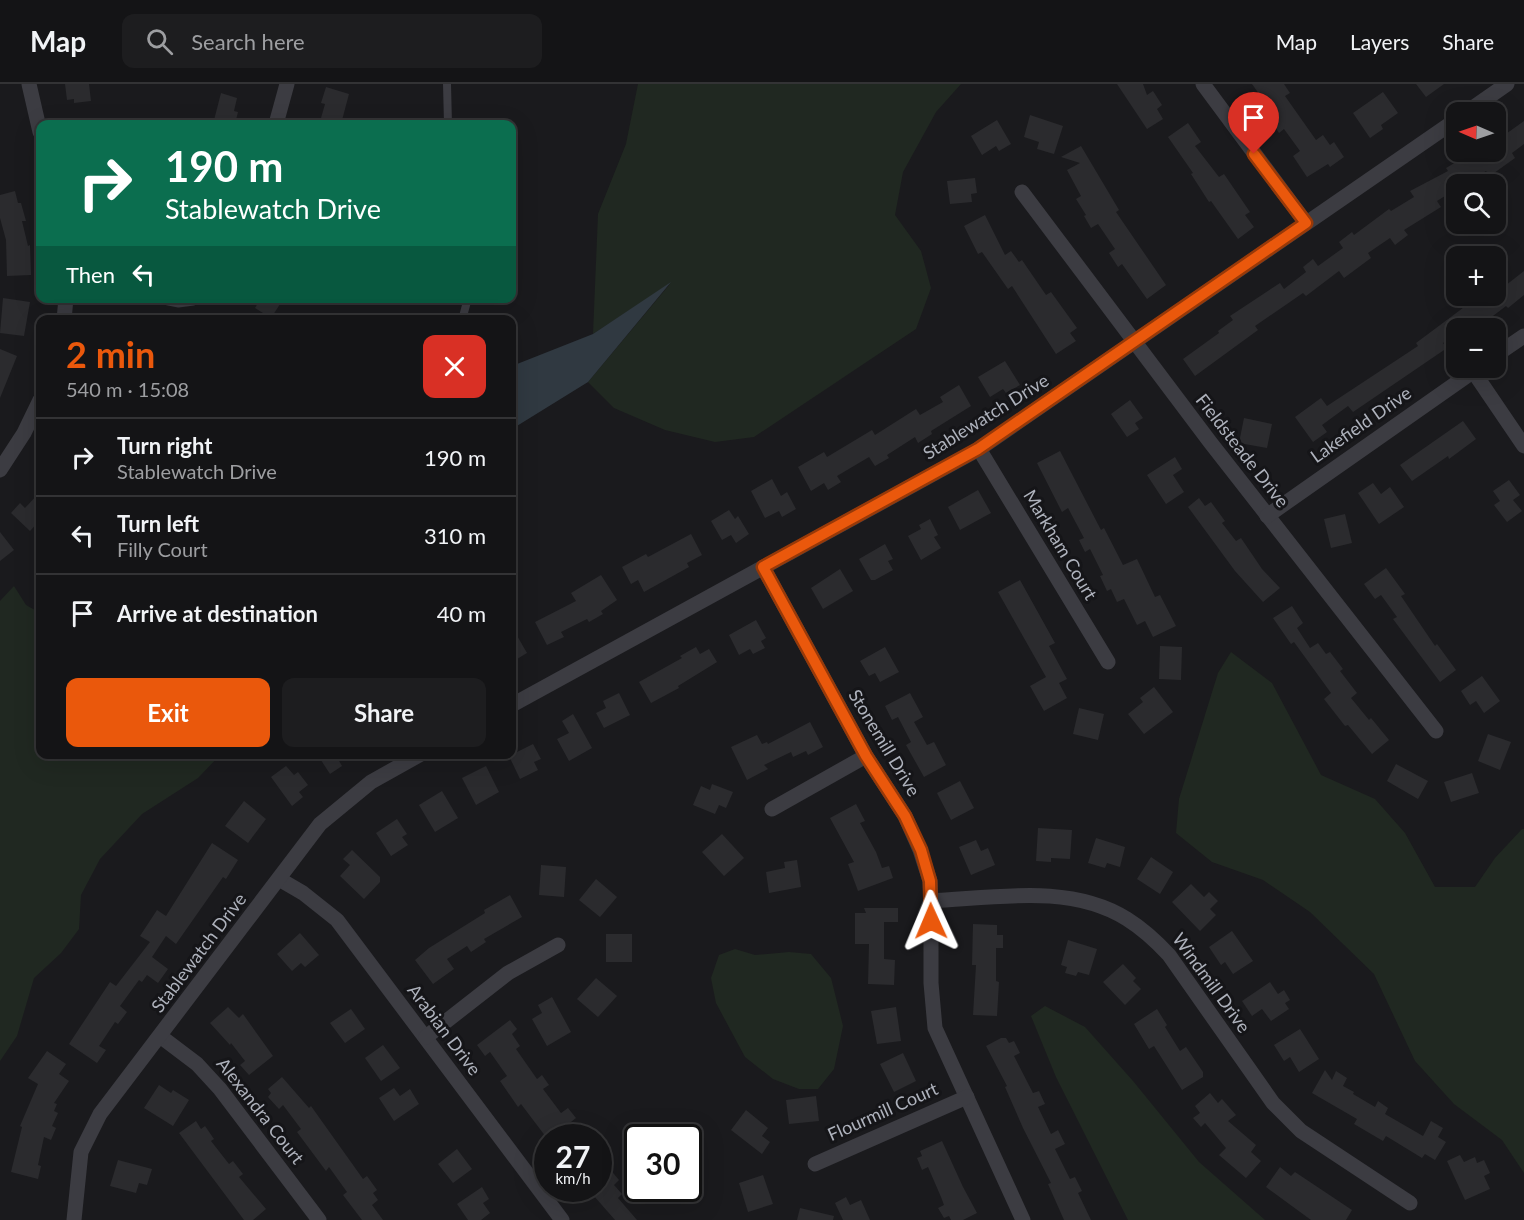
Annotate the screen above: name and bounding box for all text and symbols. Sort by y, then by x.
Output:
search box [122,14,542,68]
text: Map [30,24,86,58]
icon: search [143,25,176,58]
text: Search here [191,28,305,55]
text: Map [1276,29,1317,54]
text: Layers [1350,29,1409,54]
text: Share [1442,29,1494,54]
pin [1228,92,1279,154]
icon: arrive [1237,101,1270,134]
north arrow [1446,102,1506,162]
map controls [1446,102,1506,378]
text: 190 m [165,141,283,191]
icon: right [66,144,144,222]
button: search [1446,174,1506,234]
text: Stablewatch Drive [165,192,381,225]
button: + [1446,246,1506,306]
icon: left [127,258,160,291]
text: Then [66,261,115,288]
button: − [1446,318,1506,378]
text: 2 min [66,332,155,376]
button: close [423,335,486,398]
street label: Stablewatch Drive [919,369,1052,464]
text: 540 m · 15:08 [66,377,189,401]
street label: Lakefield Drive [1306,381,1415,467]
street label: Fieldsteade Drive [1192,389,1294,512]
text: Turn right [117,432,212,459]
icon: right [66,441,99,474]
text: 190 m [424,444,486,471]
text: Stablewatch Drive [117,459,277,483]
street label: Markham Court [1019,485,1103,604]
text: Turn left [117,510,199,537]
icon: left [66,519,99,552]
text: 310 m [424,522,486,549]
text: Filly Court [117,537,208,561]
icon: arrive [66,597,99,630]
text: Arrive at destination [117,600,318,627]
text: 40 m [437,600,486,627]
button: Exit [66,678,270,747]
button: Share [282,678,486,747]
street label: Stonemill Drive [844,685,925,800]
street label: Stablewatch Drive [146,888,250,1016]
position arrow [899,889,963,953]
street label: Windmill Drive [1168,928,1255,1037]
street label: Arabian Drive [403,979,486,1079]
street label: Alexandra Court [212,1053,309,1168]
street label: Flourmill Court [824,1077,942,1145]
speed limit sign: 30 [624,1124,702,1202]
text: 27 [556,1138,590,1174]
text: km/h [555,1169,591,1187]

